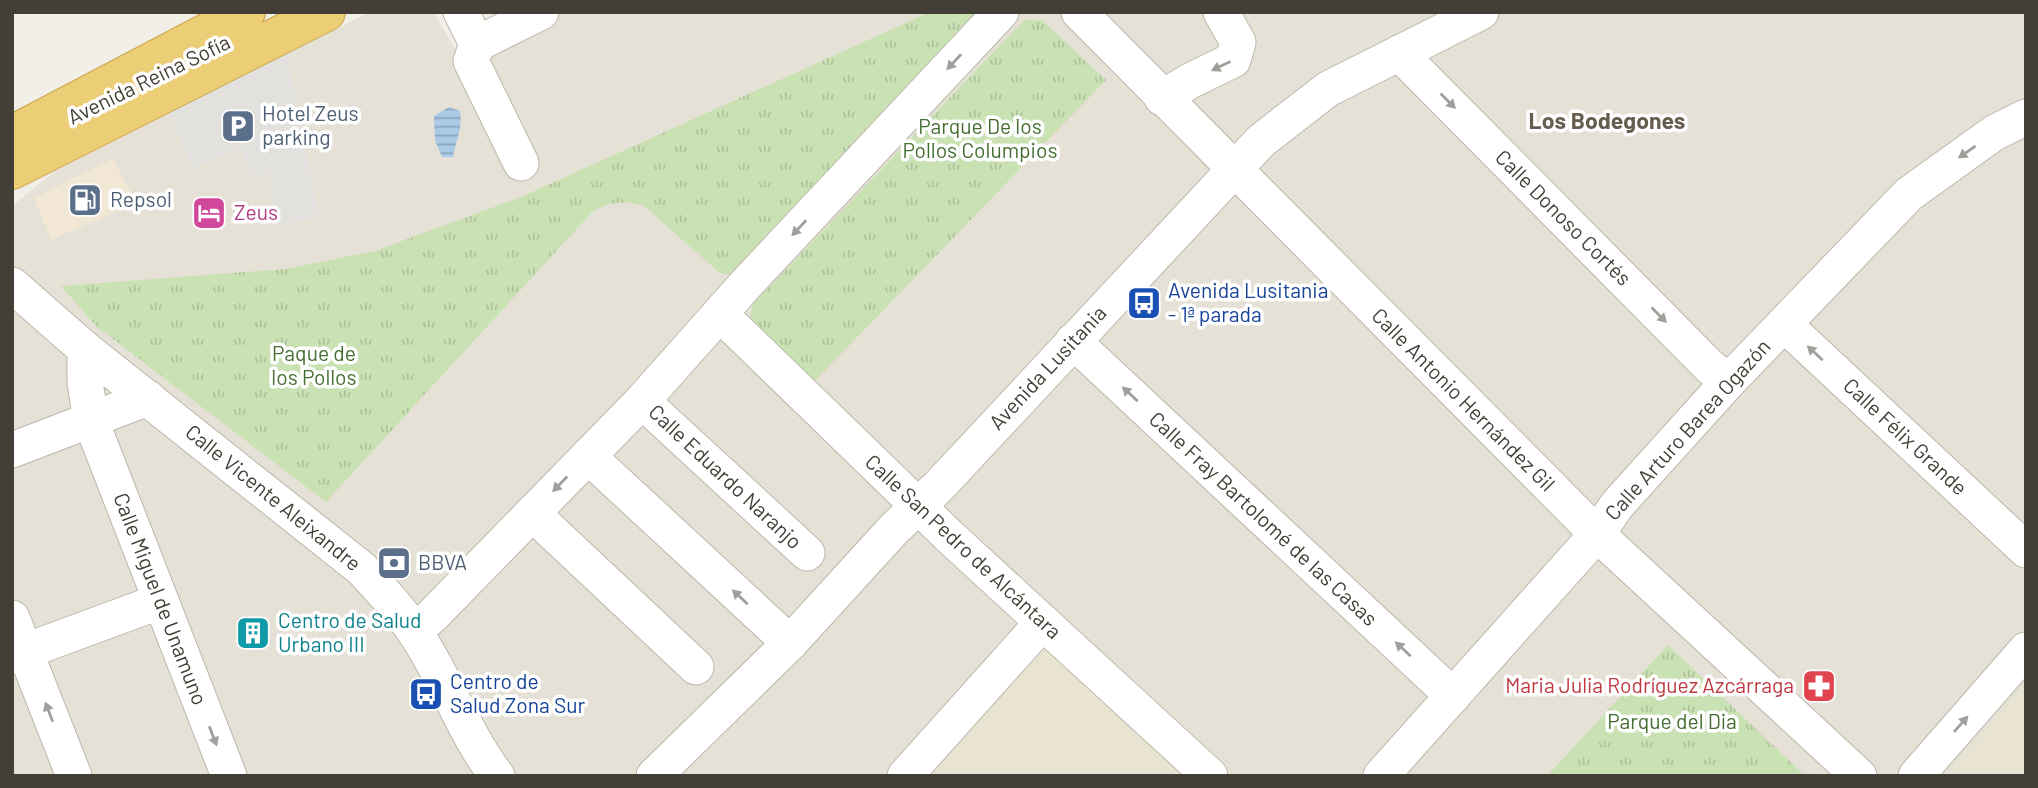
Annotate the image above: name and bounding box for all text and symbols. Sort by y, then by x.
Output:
street label: Avenida Reina Sofía [63,28,234,129]
one-way arrow [947,53,963,70]
one-way arrow [1211,60,1231,71]
one-way arrow [1439,93,1456,110]
place label: Hotel Zeus parking [262,100,359,149]
district label: Los Bodegones [1529,106,1685,134]
parking icon: Hotel Zeus parking [219,107,257,145]
park label: Parque De los Pollos Columpios [902,113,1058,162]
street label: Calle Donoso Cortés [1491,144,1637,290]
one-way arrow [1958,145,1976,159]
fuel station icon: Repsol [66,181,104,219]
place label: Repsol [110,186,172,211]
hotel icon: Zeus [190,194,228,232]
place label: Zeus [234,199,278,224]
one-way arrow [791,219,807,236]
place label: Avenida Lusitania - 1ª parada [1168,277,1328,326]
bus stop icon: Avenida Lusitania - 1ª parada [1125,284,1163,322]
street label: Avenida Lusitania [983,300,1111,434]
street label: Calle Antonio Hernández Gil [1367,302,1561,496]
one-way arrow [1650,307,1667,323]
street label: Calle Arturo Barea Ogazón [1599,333,1775,525]
park label: Paque de los Pollos [271,340,357,389]
one-way arrow [1806,345,1824,361]
street label: Calle Félix Grande [1839,372,1973,500]
one-way arrow [1121,386,1139,402]
street label: Calle Eduardo Naranjo [644,398,808,553]
street label: Calle Fray Bartolomé de las Casas [1145,406,1383,630]
street label: Calle Vicente Aleixandre [181,418,367,575]
street label: Calle San Pedro de Alcántara [861,448,1067,643]
one-way arrow [553,475,569,492]
street label: Calle Miguel de Unamuno [109,489,213,708]
bank icon: BBVA [375,544,413,582]
place label: BBVA [418,549,467,574]
one-way arrow [731,589,749,605]
place label: Centro de Salud Urbano III [278,607,421,656]
building icon: Centro de Salud Urbano III [234,614,272,652]
one-way arrow [1395,642,1412,658]
pharmacy icon: Maria Julia Rodríguez Azcárraga [1800,667,1838,705]
place label: Centro de Salud Zona Sur [450,668,585,717]
place label: Maria Julia Rodríguez Azcárraga [1505,672,1794,697]
bus stop icon: Centro de Salud Zona Sur [407,675,445,713]
one-way arrow [43,702,54,723]
park label: Parque del Dia [1607,708,1737,733]
one-way arrow [1953,715,1969,733]
one-way arrow [208,726,219,747]

